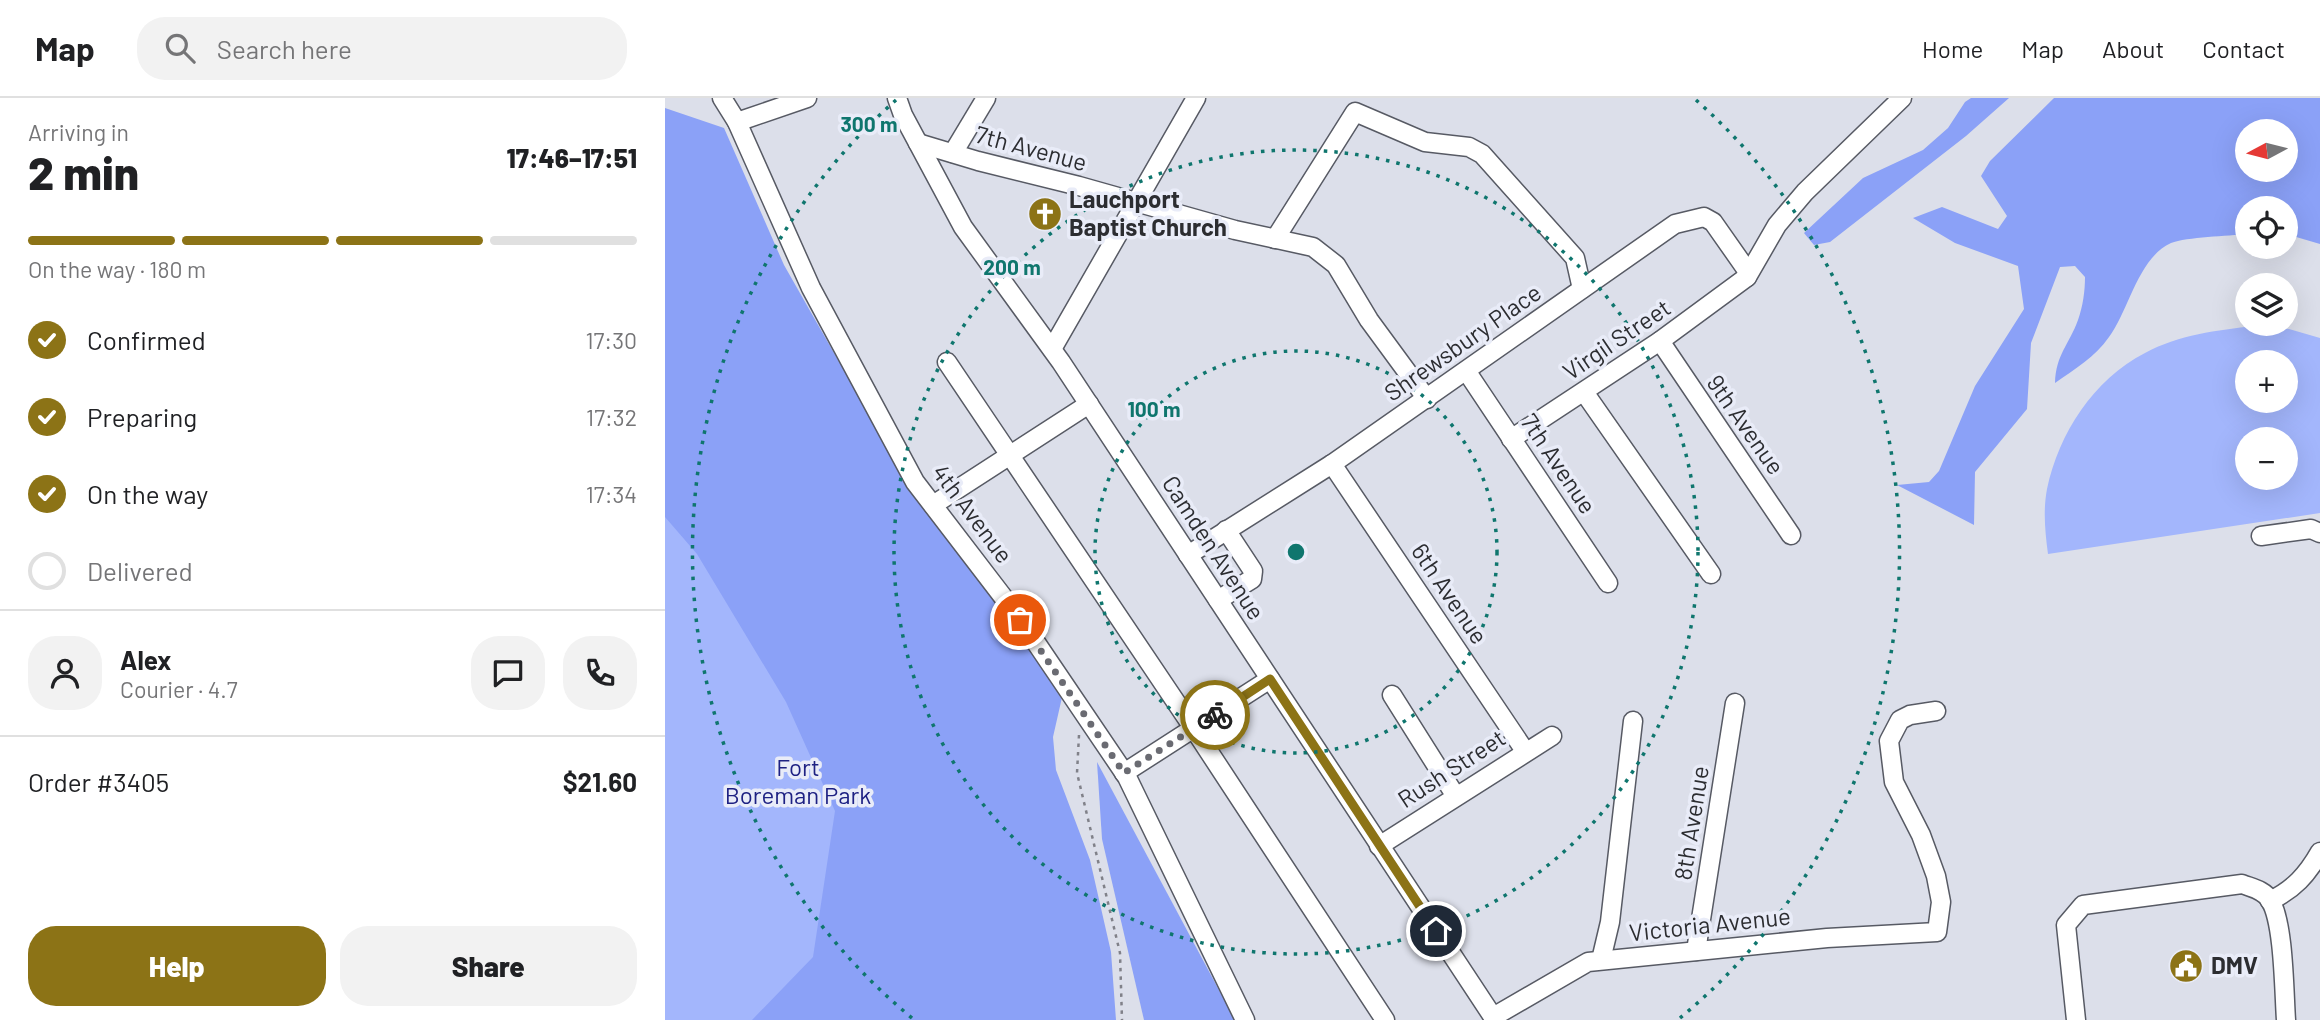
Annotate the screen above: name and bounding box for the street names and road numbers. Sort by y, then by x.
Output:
street label: 7th Avenue [973,119,1090,176]
street label: Shrewsbury Place [1378,277,1546,407]
street label: Virgil Street [1557,292,1675,385]
street label: 9th Avenue [1701,369,1791,480]
street label: 7th Avenue [1515,408,1603,519]
street label: 4th Avenue [927,458,1020,568]
street label: Camden Avenue [1157,470,1272,625]
street label: 6th Avenue [1406,537,1494,649]
street label: Rush Street [1392,722,1510,813]
street label: 8th Avenue [1667,764,1714,882]
street label: Victoria Avenue [1628,901,1792,946]

